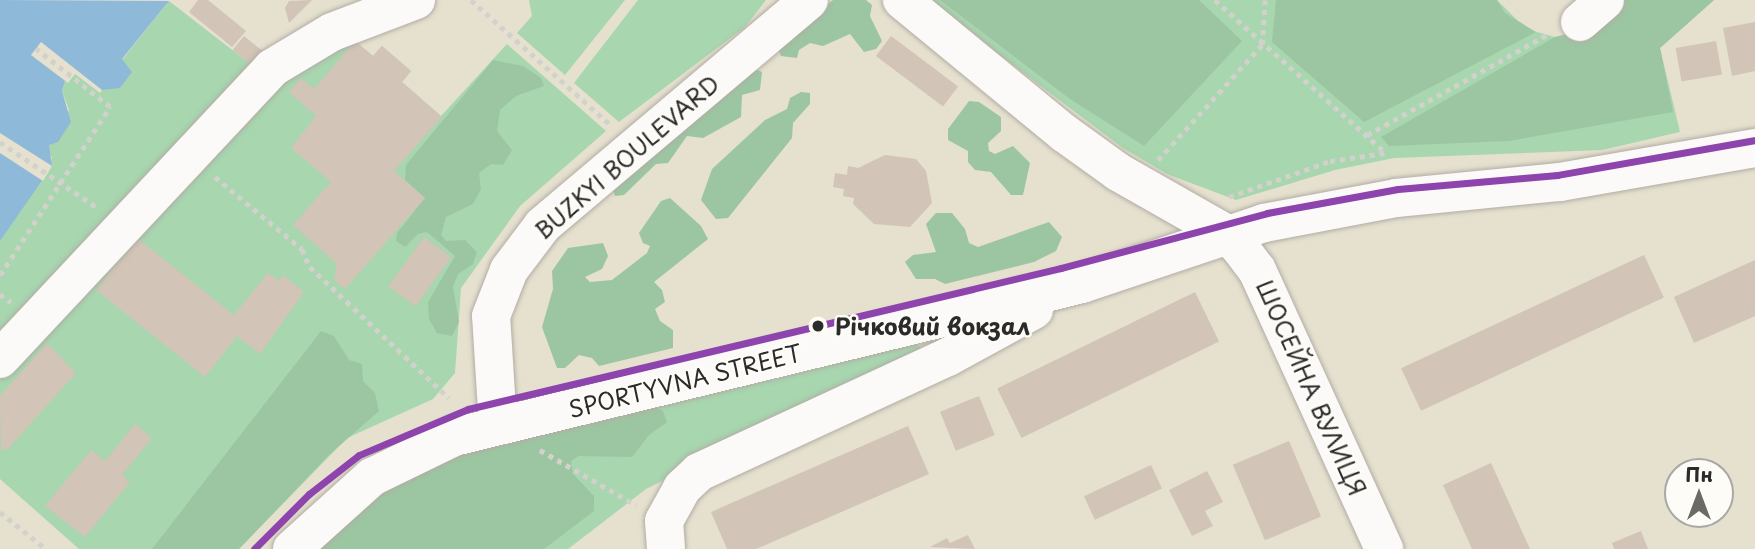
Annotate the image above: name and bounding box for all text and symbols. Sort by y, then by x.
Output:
street label: BUZKYI BOULEVARD [529,69,725,245]
street label: ШОСЕЙНА ВУЛИЦЯ [1251,276,1371,500]
place label: Річковий вокзал [835,312,1031,340]
marker: Річковий вокзал [807,315,829,337]
street label: SPORTYVNA STREET [564,338,806,424]
north arrow [1664,458,1734,528]
text: Пн [1685,460,1713,488]

